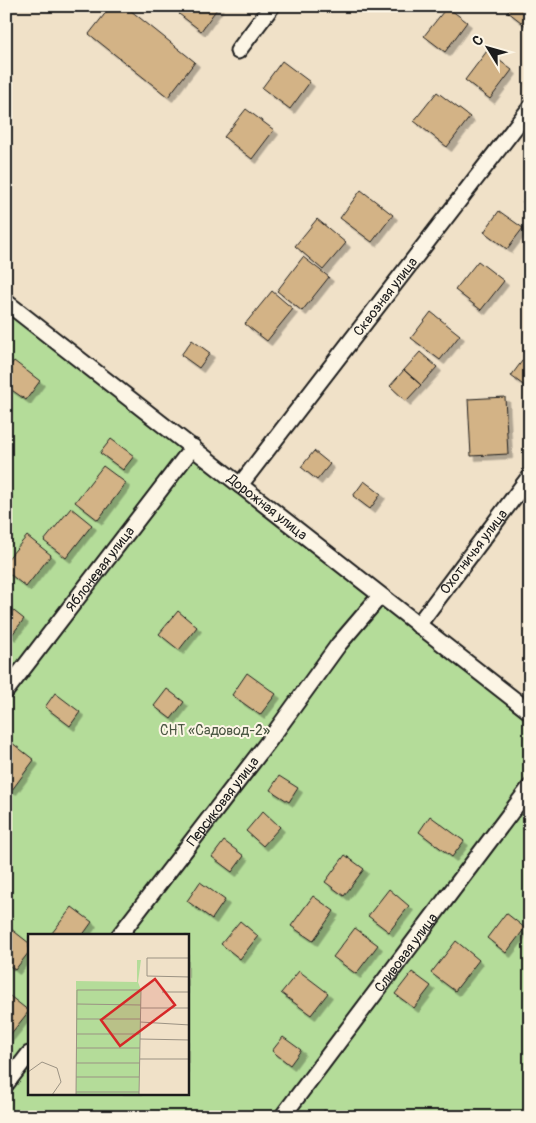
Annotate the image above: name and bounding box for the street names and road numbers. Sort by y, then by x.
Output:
street label: Сквозная улица [349,253,421,339]
street label: Дорожная улица [223,469,311,543]
street label: Охотничья улица [436,506,511,597]
street label: Яблоневая улица [62,523,138,615]
street label: Персиковая улица [183,753,262,849]
street label: Сливовая улица [371,909,441,995]

